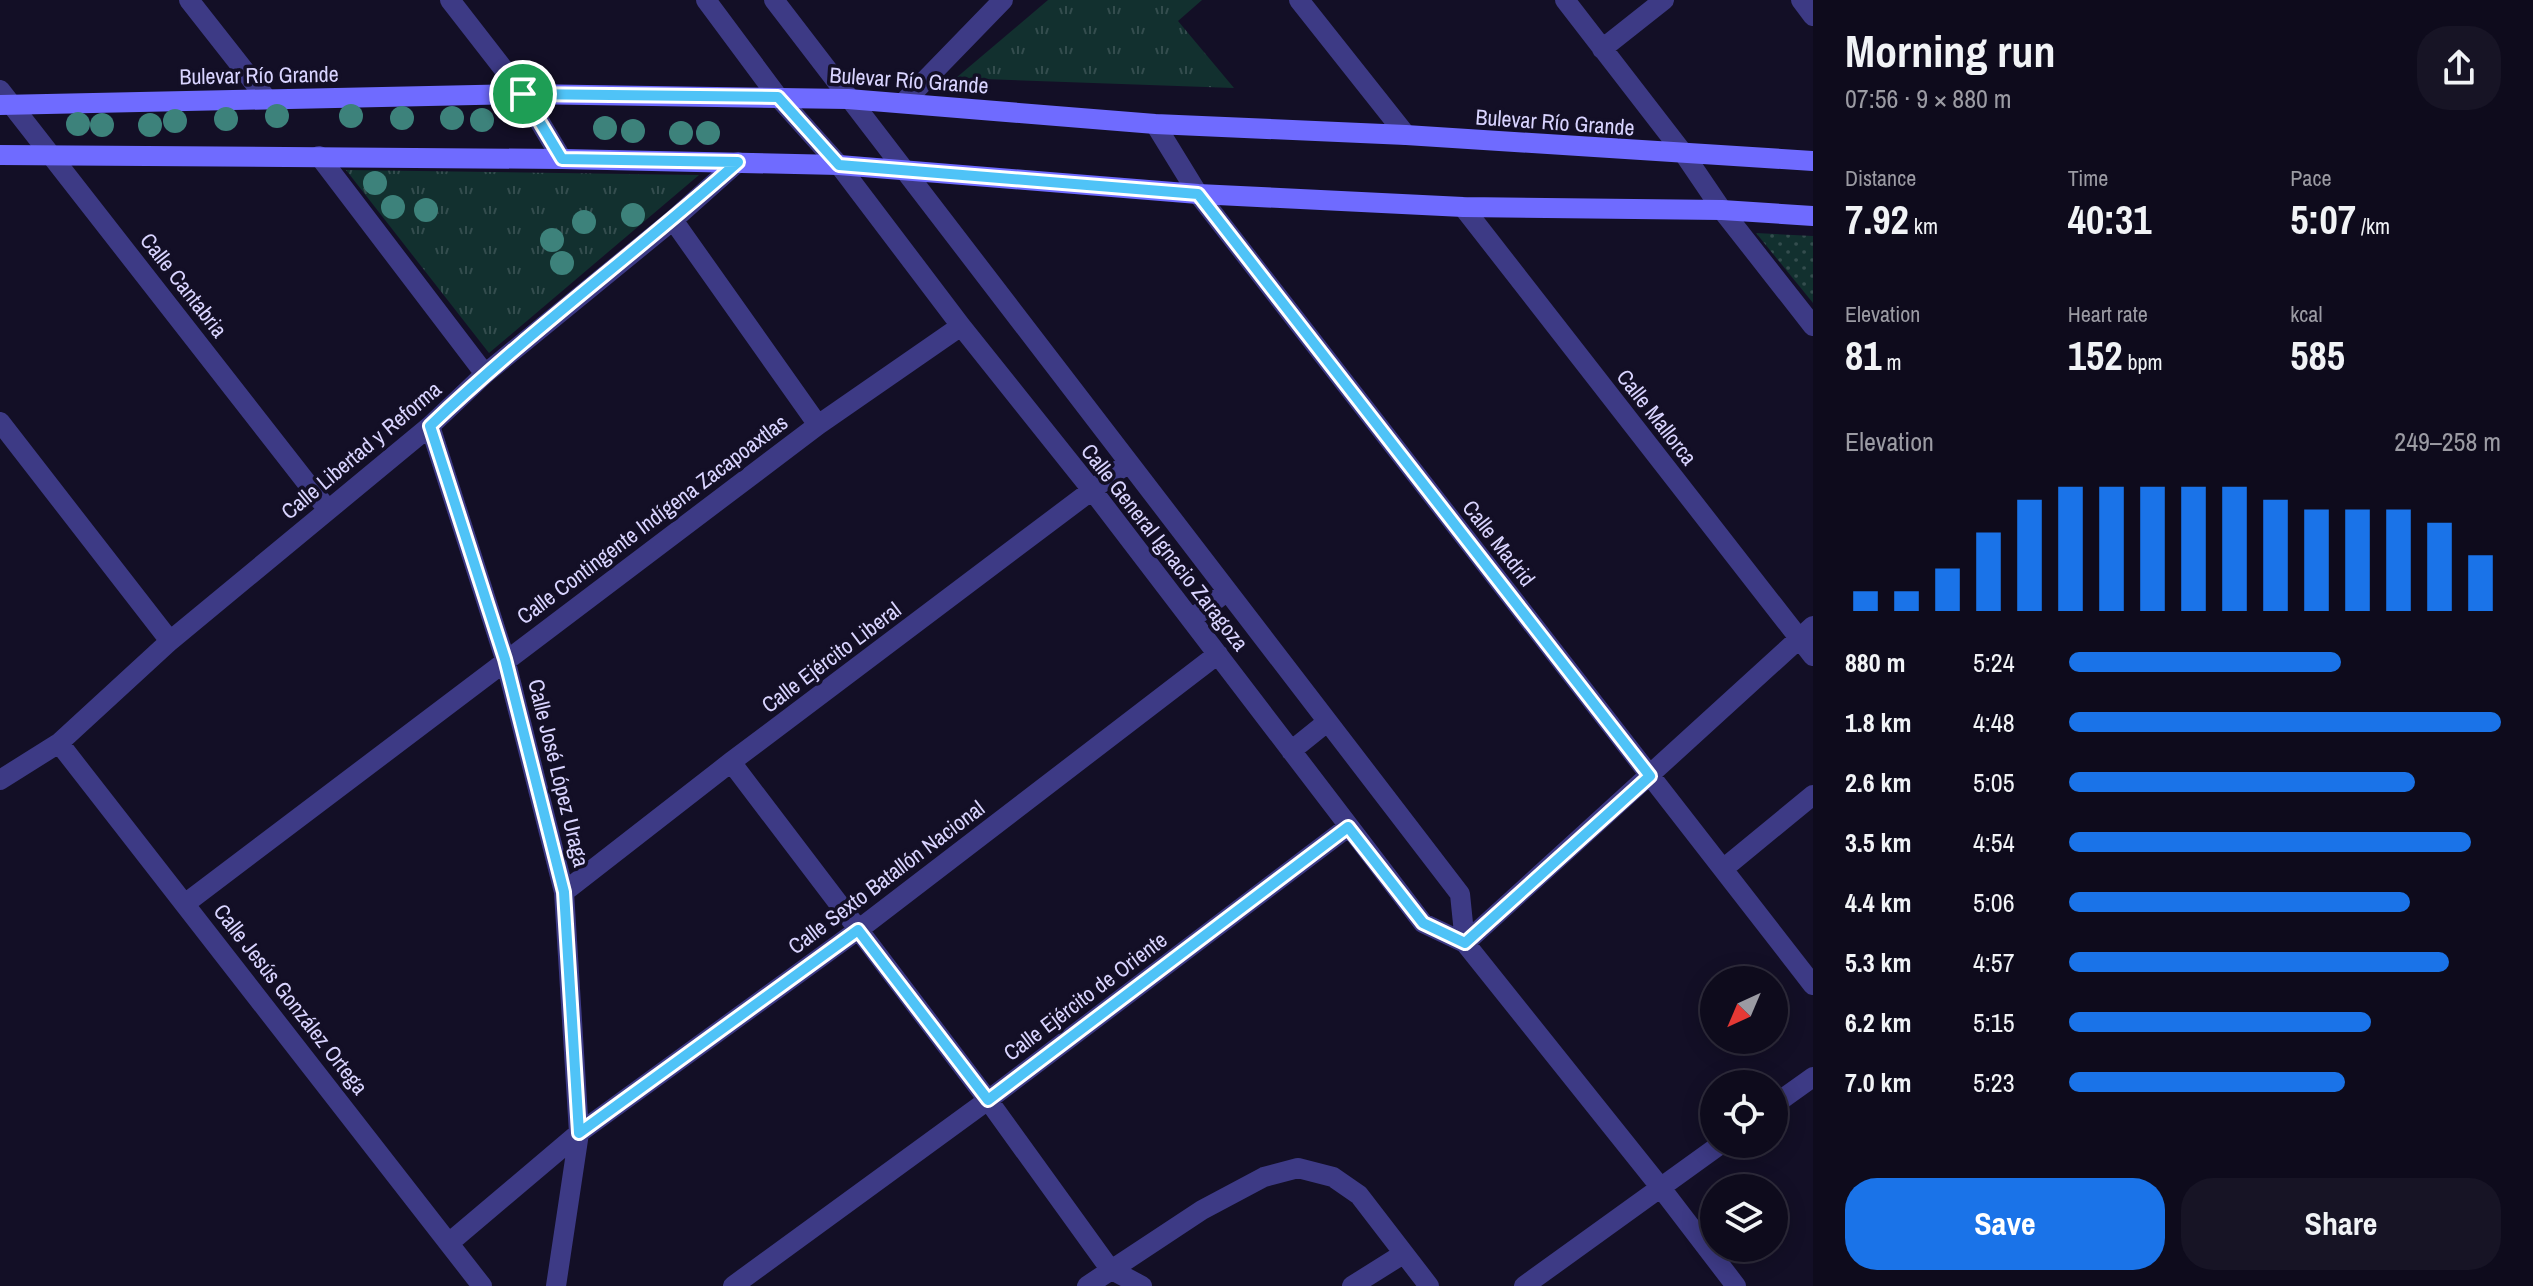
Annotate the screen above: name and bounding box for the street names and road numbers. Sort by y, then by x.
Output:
street label: Bulevar Río Grande [179,59,339,91]
street label: Bulevar Río Grande [828,59,990,101]
street label: Bulevar Río Grande [1474,101,1636,143]
street label: Calle Cantabria [134,226,234,344]
street label: Calle Mallorca [1610,363,1704,471]
street label: Calle Libertad y Reforma [275,374,447,526]
street label: Calle Contingente Indígena Zacapoaxtlas [510,407,794,631]
street label: Calle General Ignacio Zaragoza [1074,437,1256,657]
street label: Calle Madrid [1456,493,1542,593]
street label: Calle Ejército Liberal [755,595,907,719]
street label: Calle José López Uraga [521,676,597,870]
street label: Calle Sexto Batallón Nacional [782,793,990,961]
street label: Calle Jesús González Ortega [207,897,375,1101]
street label: Calle Ejército de Oriente [997,925,1173,1067]

